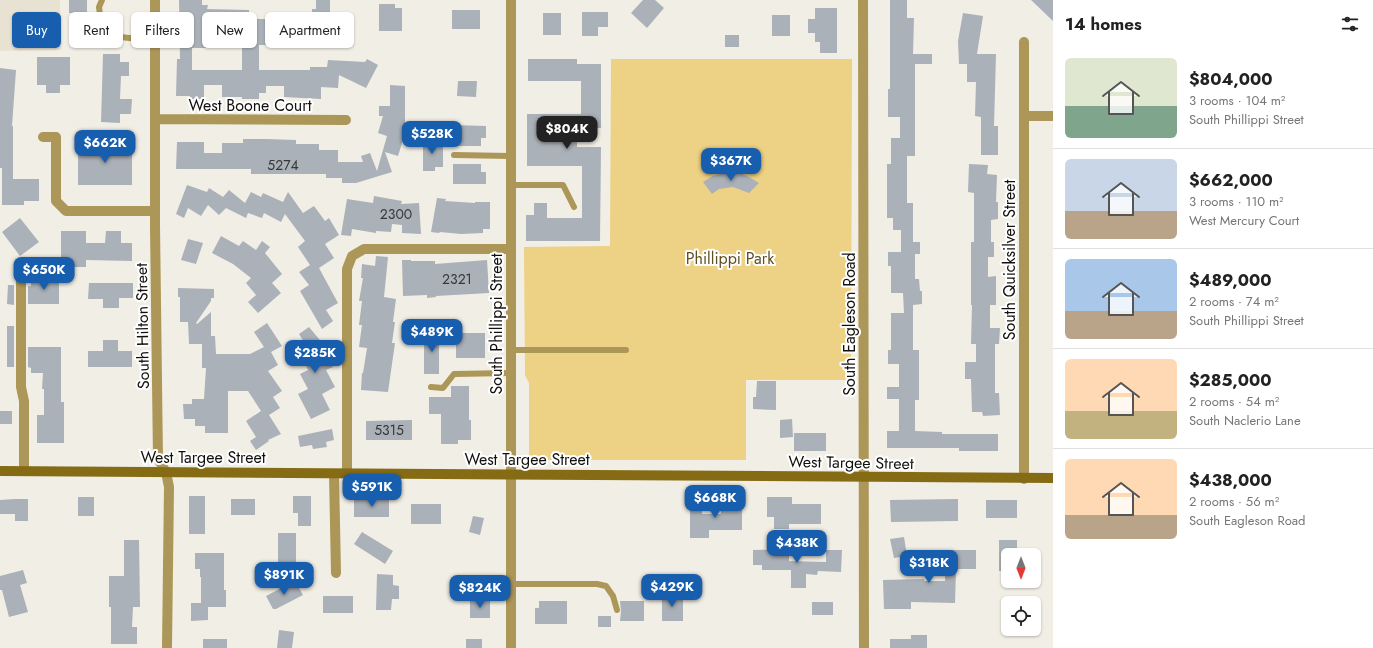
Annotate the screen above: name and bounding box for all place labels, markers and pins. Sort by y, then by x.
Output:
pin: $804K [539,116,595,150]
pin: $528K [404,121,460,155]
pin: $662K [77,130,133,164]
pin: $367K [703,148,759,182]
pin: $650K [16,257,72,291]
pin: $489K [404,319,460,353]
pin: $285K [287,340,343,374]
pin: $591K [344,474,400,508]
pin: $668K [687,485,743,519]
pin: $438K [769,530,825,564]
pin: $318K [901,550,957,584]
pin: $891K [256,562,312,596]
pin: $429K [644,574,700,608]
pin: $824K [452,575,508,609]

